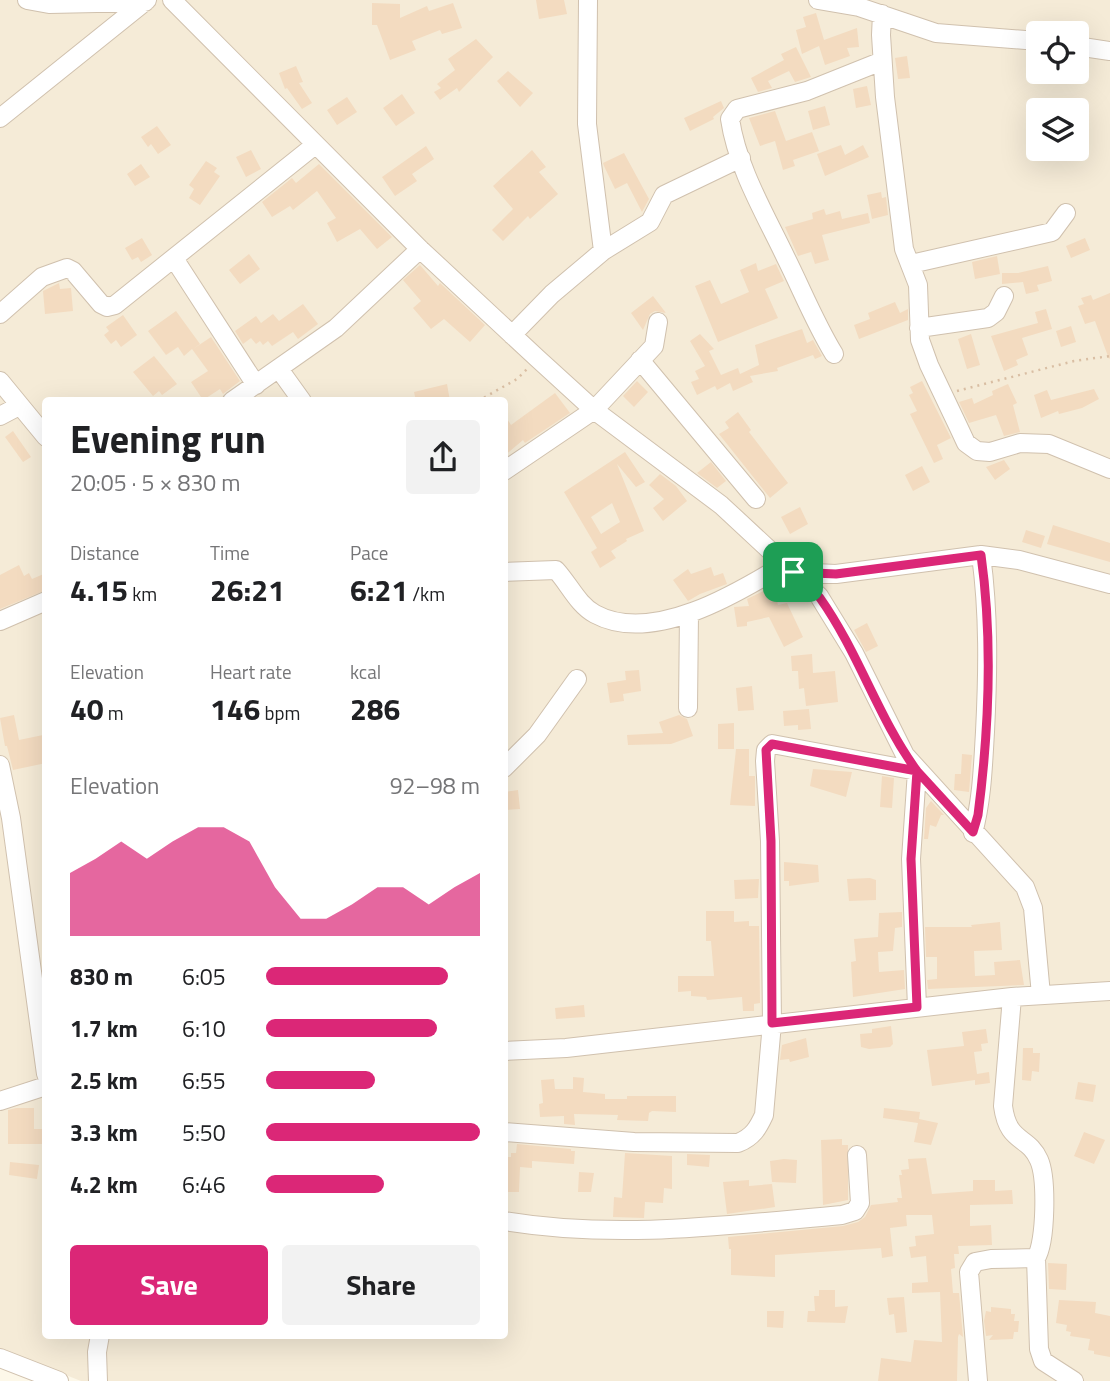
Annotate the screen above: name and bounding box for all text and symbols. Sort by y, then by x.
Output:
map controls [1026,21,1089,161]
button: locate [1026,21,1089,84]
button: layers [1026,98,1089,161]
text: Evening run [70,410,266,468]
button: share [406,420,480,494]
text: 20:05 · 5 × 830 m [70,465,240,500]
text: Distance [70,538,139,567]
text: Time [210,538,250,567]
text: Pace [350,538,388,567]
pin [763,542,823,602]
icon: arrive [774,553,812,591]
text: 4.15 [70,567,128,613]
text: 26:21 [210,567,285,613]
text: 6:21 [350,567,408,613]
text: km [128,579,157,608]
text: /km [408,579,445,608]
text: Elevation [70,657,144,686]
text: Heart rate [210,657,292,686]
text: kcal [350,657,381,686]
text: 40 [70,686,104,732]
text: 146 [210,686,260,732]
text: 286 [350,686,400,732]
text: m [104,698,124,727]
text: bpm [260,698,300,727]
text: Elevation [70,768,159,803]
text: 92–98 m [390,768,480,803]
text: 830 m [70,959,133,994]
text: 6:05 [182,959,226,994]
text: 1.7 km [70,1011,138,1046]
text: 6:10 [182,1011,226,1046]
text: 2.5 km [70,1063,138,1098]
text: 6:55 [182,1063,226,1098]
text: 3.3 km [70,1115,138,1150]
text: 5:50 [182,1115,226,1150]
text: 4.2 km [70,1167,138,1202]
text: 6:46 [182,1167,226,1202]
button: Save [70,1245,268,1325]
button: Share [282,1245,480,1325]

